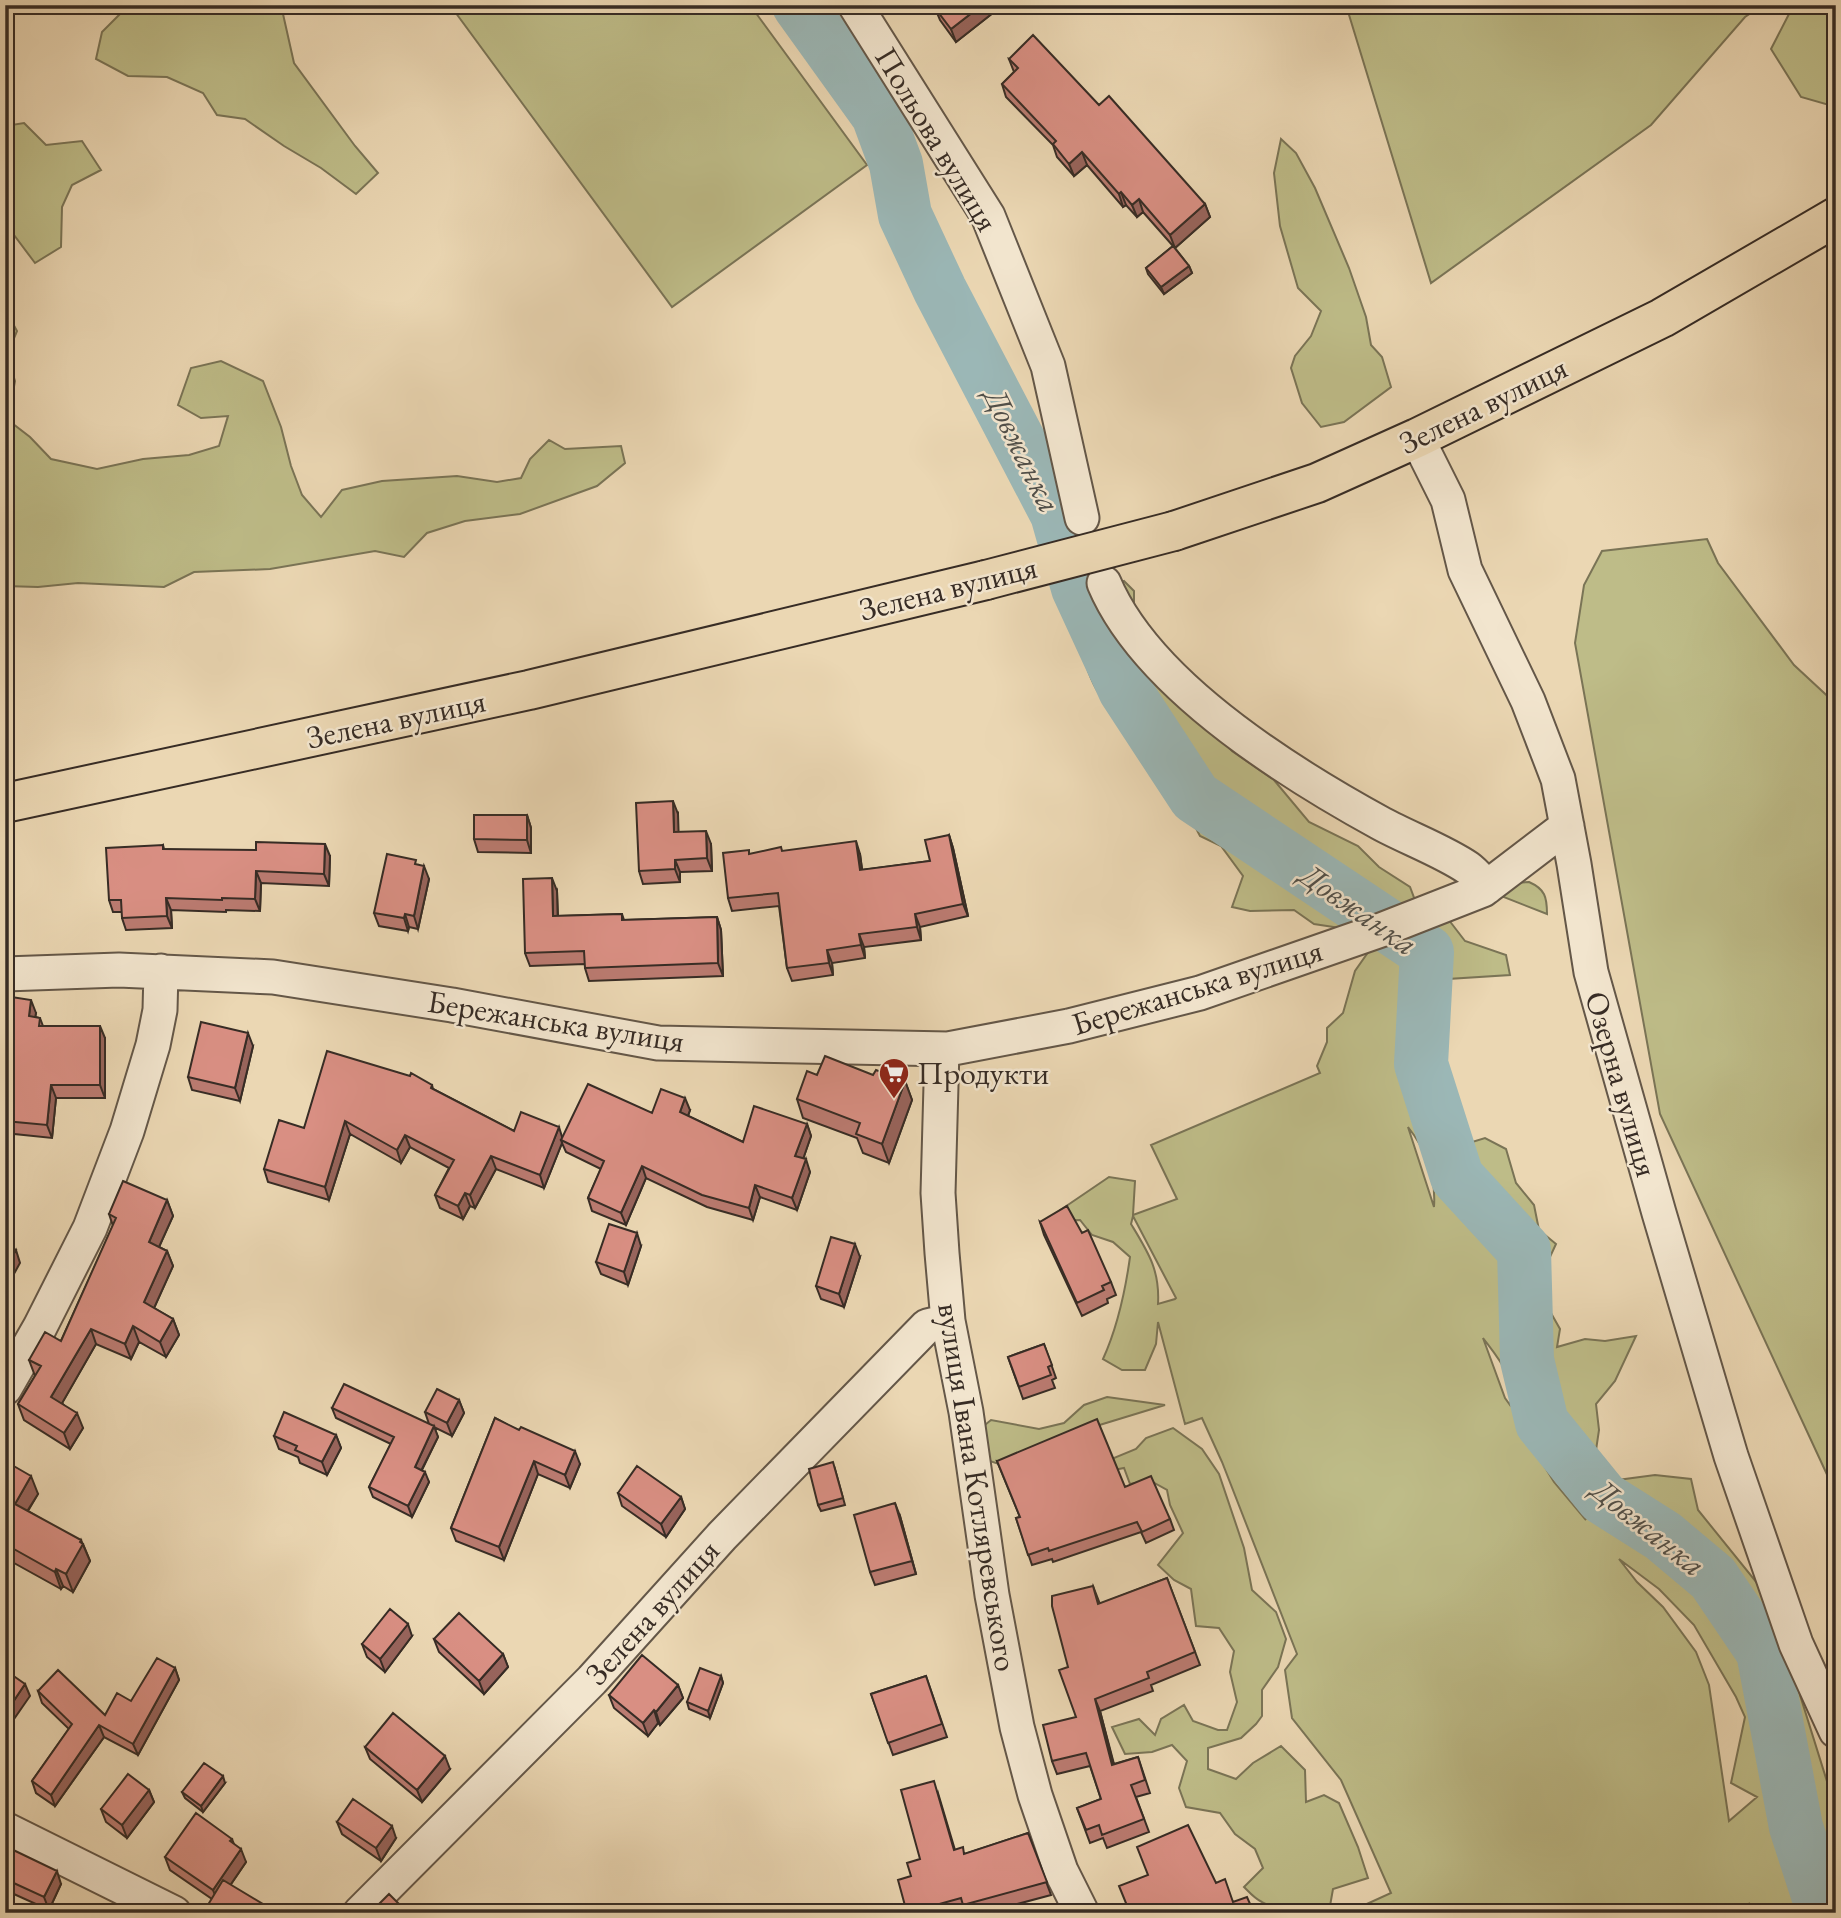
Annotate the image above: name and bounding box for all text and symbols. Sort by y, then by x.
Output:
street label: Польова вулиця [865,39,1009,239]
street label: Зелена вулиця [1392,346,1574,464]
water label: Довжанка [973,378,1072,520]
street label: Зелена вулиця [855,546,1041,630]
street label: Зелена вулиця [303,680,489,758]
water label: Довжанка [1289,851,1426,965]
street label: Бережанська вулиця [1067,929,1327,1045]
street label: Бережанська вулиця [425,980,687,1062]
street label: Озерна вулиця [1576,986,1668,1182]
place label: Продукти [917,1052,1049,1094]
supermarket icon: Продукти [877,1056,911,1100]
street label: вулиця Івана Котляревського [928,1300,1028,1674]
water label: Довжанка [1581,1466,1715,1586]
street label: Зелена вулиця [576,1530,728,1694]

